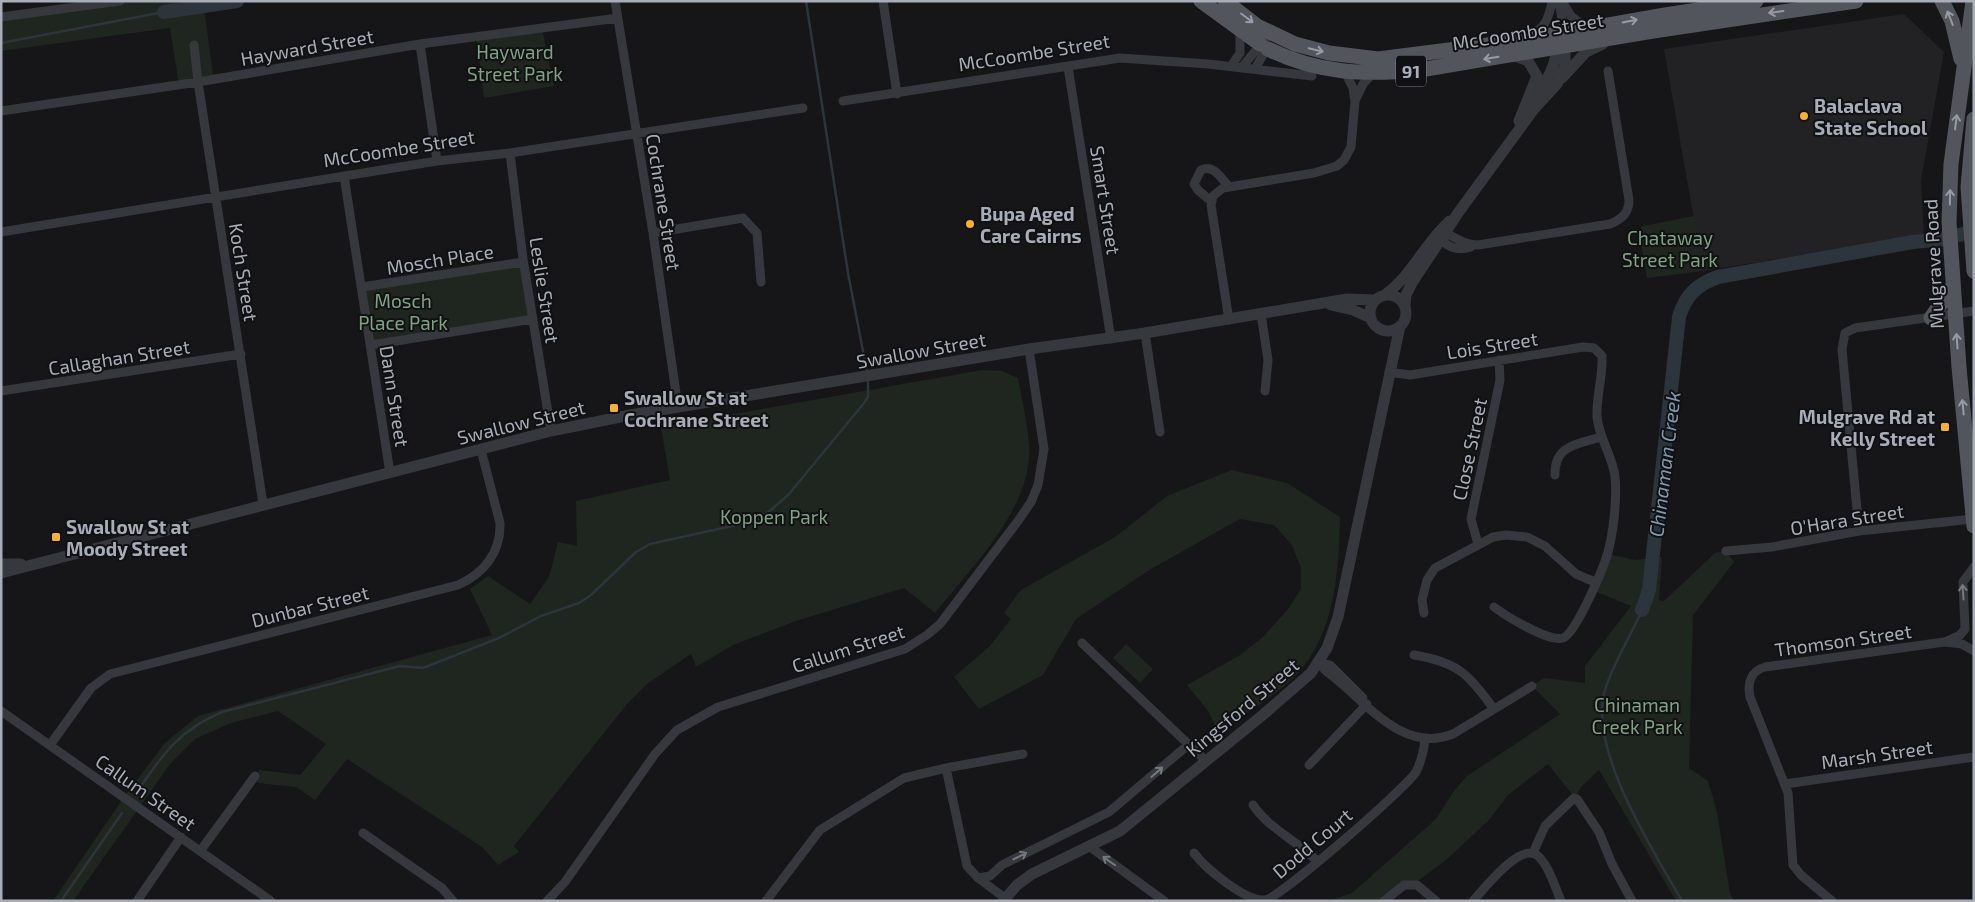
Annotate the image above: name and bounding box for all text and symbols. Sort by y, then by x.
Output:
one-way arrow [1769,7,1785,17]
street label: McCoombe Street [1451,8,1605,54]
one-way arrow [1945,11,1955,26]
one-way arrow [1240,13,1254,23]
one-way arrow [1621,16,1637,25]
street label: Hayward Street [239,24,375,70]
street label: McCoombe Street [957,29,1111,75]
park label: Hayward Street Park [467,40,563,85]
one-way arrow [1307,46,1323,55]
one-way arrow [1483,53,1499,63]
road number: 91 [1396,56,1426,86]
place label: Balaclava State School [1814,94,1928,139]
marker: Balaclava State School [1798,110,1810,122]
one-way arrow [1951,114,1961,130]
street label: McCoombe Street [322,125,476,171]
street label: Cochrane Street [642,132,686,272]
street label: Smart Street [1086,144,1126,256]
one-way arrow [1945,189,1954,205]
street label: Mulgrave Road [1918,199,1948,329]
place label: Bupa Aged Care Cairns [980,202,1082,247]
marker: Bupa Aged Care Cairns [964,218,976,230]
street label: Koch Street [225,221,263,323]
park label: Chataway Street Park [1622,226,1718,271]
street label: Leslie Street [525,235,565,345]
street label: Mosch Place [385,239,495,279]
park label: Mosch Place Park [358,289,448,334]
street label: Lois Street [1445,326,1539,364]
street label: Swallow Street [855,327,987,373]
one-way arrow [1952,333,1962,349]
street label: Callaghan Street [47,334,191,380]
street label: Dann Street [376,344,414,448]
place label: Swallow St at Cochrane Street [624,386,769,431]
water label: Chinaman Creek [1643,390,1685,538]
street label: Swallow Street [455,395,587,449]
street label: Close Street [1447,396,1491,502]
one-way arrow [1958,400,1968,416]
marker: Swallow St at Cochrane Street [608,402,620,414]
place label: Mulgrave Rd at Kelly Street [1799,405,1935,451]
marker: Mulgrave Rd at Kelly Street [1939,421,1951,433]
street label: O'Hara Street [1788,499,1906,539]
park label: Koppen Park [720,505,828,528]
place label: Swallow St at Moody Street [66,515,189,561]
marker: Swallow St at Moody Street [50,531,62,543]
street label: Dunbar Street [249,580,371,632]
one-way arrow [1959,584,1968,600]
street label: Callum Street [789,619,907,677]
street label: Thomson Street [1773,619,1913,661]
street label: Kingsford Street [1181,653,1303,761]
park label: Chinaman Creek Park [1591,693,1683,738]
street label: Marsh Street [1820,735,1934,773]
street label: Callum Street [91,749,201,835]
one-way arrow [1151,766,1164,777]
street label: Dodd Court [1268,803,1356,883]
one-way arrow [1012,851,1027,860]
one-way arrow [1103,856,1117,866]

